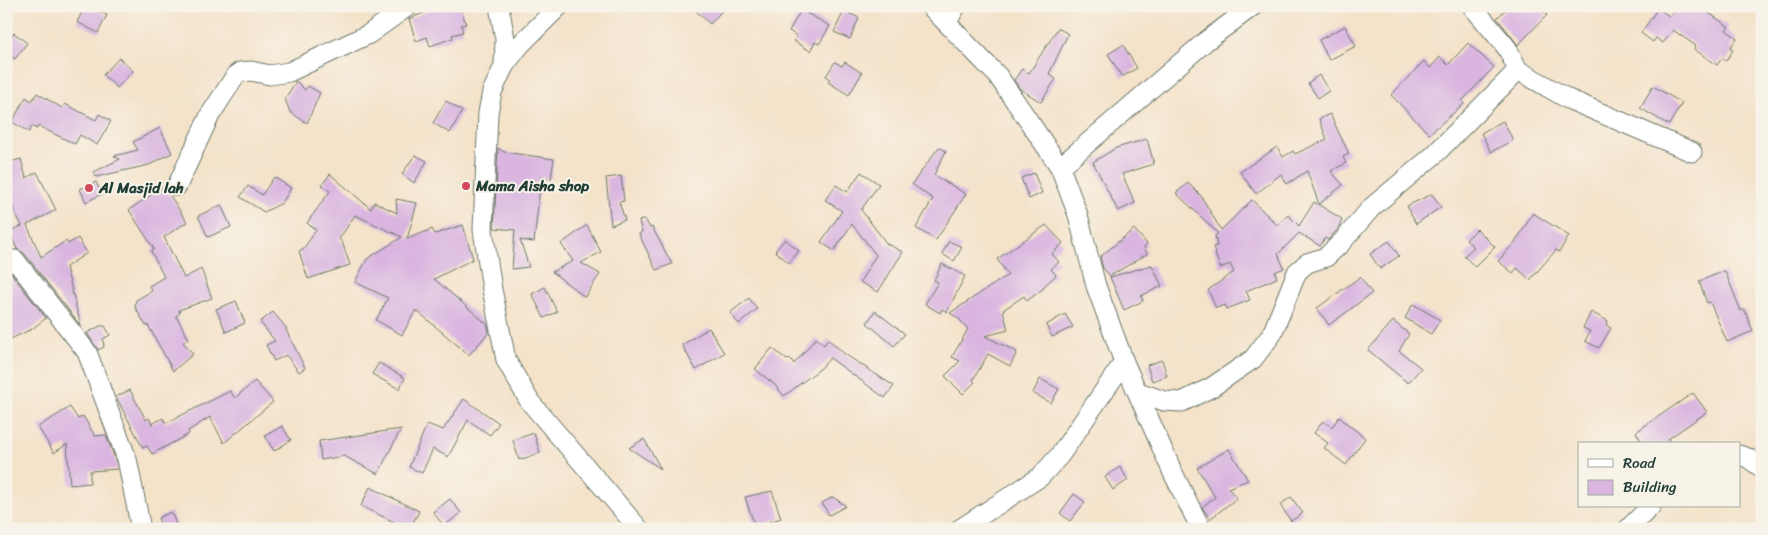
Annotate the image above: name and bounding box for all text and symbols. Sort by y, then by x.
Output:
place label: Mama Aisha shop [475,173,589,199]
place label: Al Masjid lah [98,175,184,201]
marker: Mama Aisha shop [460,180,472,192]
marker: Al Masjid lah [83,182,95,194]
legend [1578,442,1740,508]
text: Road [1623,450,1656,476]
text: Building [1623,474,1677,500]

